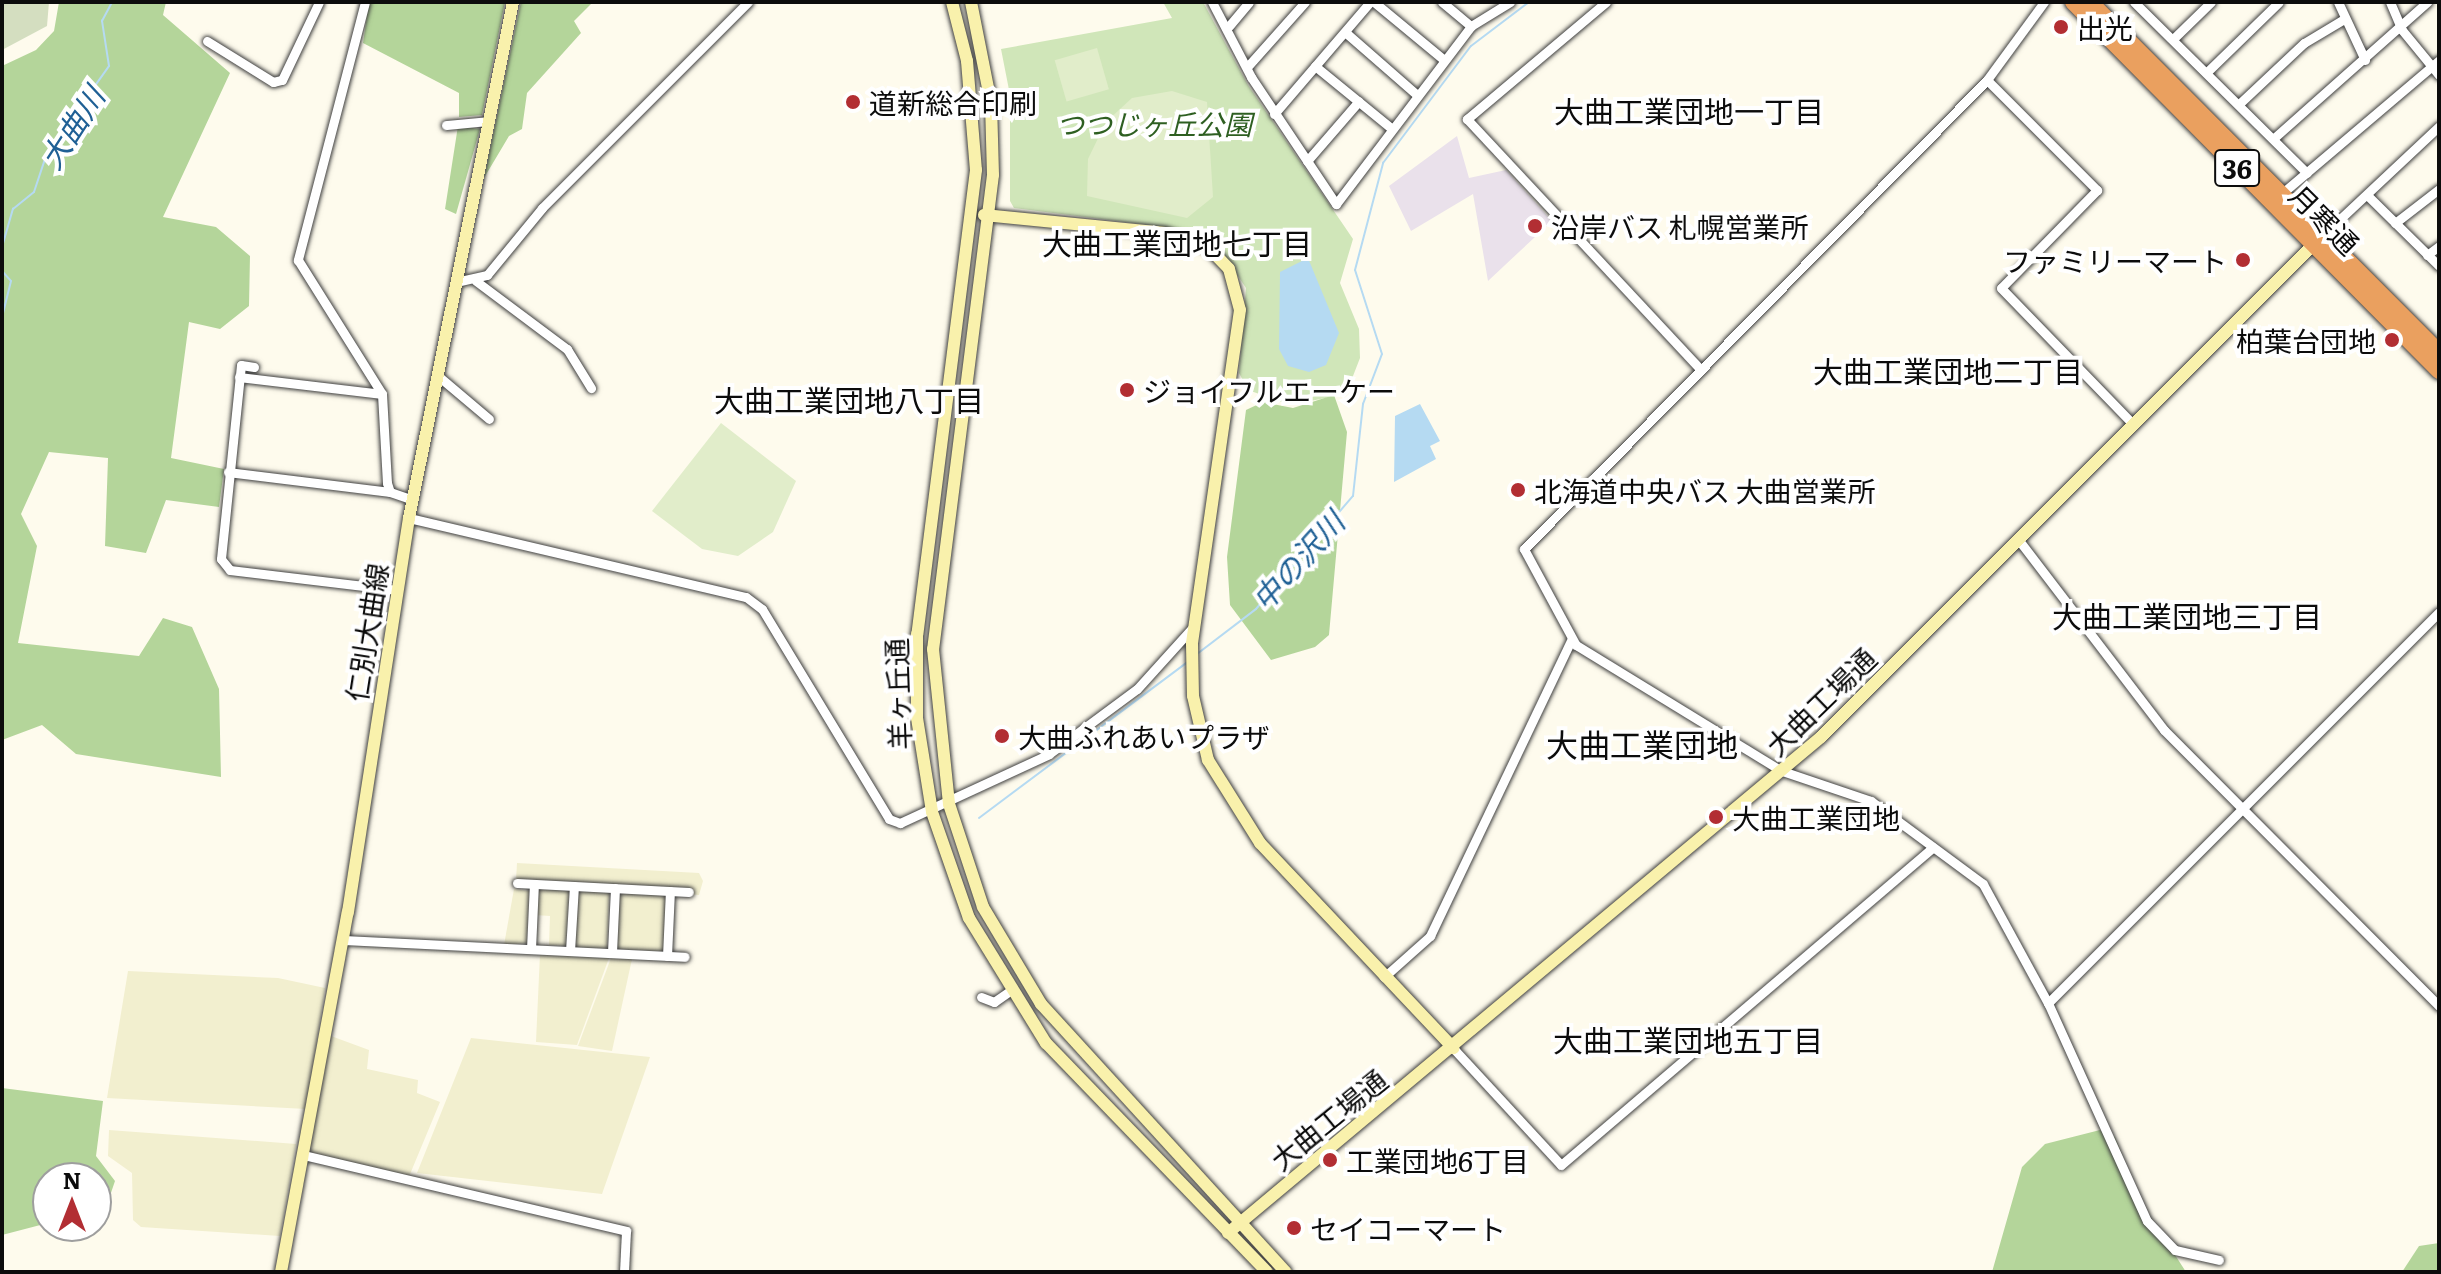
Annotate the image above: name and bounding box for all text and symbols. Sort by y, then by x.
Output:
place label: 出光 [2077,10,2133,44]
marker: 出光 [2052,18,2070,36]
water label: 大曲川 [31,79,111,175]
place label: 道新総合印刷 [869,85,1037,119]
district label: 大曲工業団地一丁目 [1554,92,1824,128]
marker: 道新総合印刷 [844,93,862,111]
park label: つつじヶ丘公園 [1056,106,1252,140]
road number: 36 [2213,146,2261,190]
street label: 月寒通 [2283,177,2367,261]
place label: 沿岸バス 札幌営業所 [1551,209,1809,243]
marker: 沿岸バス 札幌営業所 [1526,217,1544,235]
district label: 大曲工業団地七丁目 [1042,224,1312,260]
place label: ファミリーマート [2003,243,2227,277]
marker: ファミリーマート [2234,251,2252,269]
place label: 柏葉台団地 [2236,323,2376,357]
marker: 柏葉台団地 [2383,331,2401,349]
district label: 大曲工業団地二丁目 [1813,352,2083,388]
place label: ジョイフルエーケー [1143,373,1395,407]
district label: 大曲工業団地八丁目 [714,381,984,417]
marker: ジョイフルエーケー [1118,381,1136,399]
place label: 北海道中央バス 大曲営業所 [1534,473,1876,507]
marker: 北海道中央バス 大曲営業所 [1509,481,1527,499]
water label: 中の沢川 [1243,503,1351,617]
street label: 仁別大曲線 [338,560,394,704]
district label: 大曲工業団地三丁目 [2052,597,2322,633]
street label: 羊ヶ丘通 [878,637,916,751]
street label: 大曲工場通 [1758,640,1882,762]
place label: 大曲ふれあいプラザ [1018,719,1270,753]
district label: 大曲工業団地 [1546,724,1738,762]
marker: 大曲ふれあいプラザ [993,727,1011,745]
place label: 大曲工業団地 [1732,800,1900,834]
marker: 大曲工業団地 [1707,808,1725,826]
district label: 大曲工業団地五丁目 [1553,1021,1823,1057]
street label: 大曲工場通 [1263,1062,1393,1176]
place label: 工業団地6丁目 [1346,1143,1529,1177]
marker: 工業団地6丁目 [1321,1151,1339,1169]
north arrow [32,1162,112,1242]
text: N [63,1163,81,1196]
place label: セイコーマート [1310,1211,1506,1245]
marker: セイコーマート [1285,1219,1303,1237]

